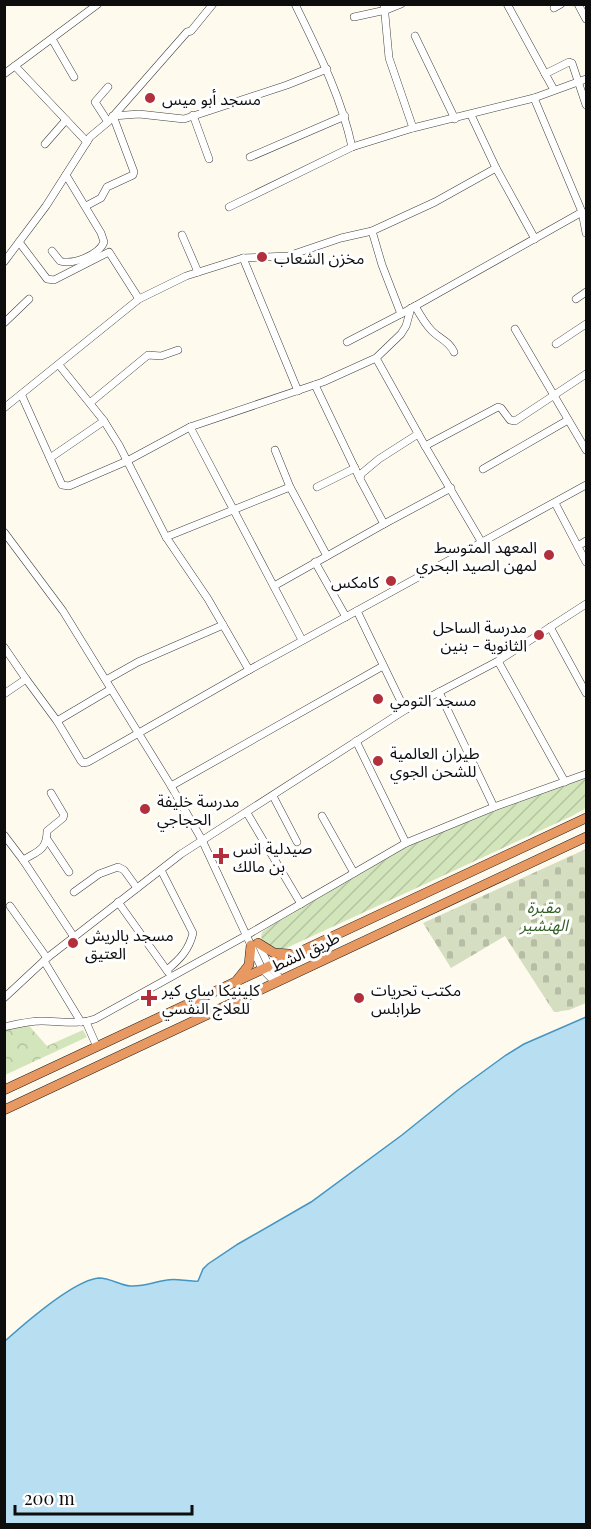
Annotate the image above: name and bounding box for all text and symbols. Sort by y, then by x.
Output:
place label: مسجد أبو ميس [162,88,261,109]
marker: مسجد أبو ميس [143,91,157,105]
place label: مخزن الشعاب [274,247,364,268]
marker: مخزن الشعاب [255,250,269,264]
place label: المعهد المتوسط لمهن الصيد البحري [416,536,537,577]
marker: المعهد المتوسط لمهن الصيد البحري [542,548,556,562]
place label: كامكس [331,571,379,592]
marker: كامكس [384,574,398,588]
place label: مدرسة الساحل الثانوية - بنين [433,616,527,655]
marker: مدرسة الساحل الثانوية - بنين [532,628,546,642]
place label: مسجد التومي [390,689,476,712]
marker: مسجد التومي [371,692,385,706]
place label: طيران العالمية للشحن الجوي [390,742,480,783]
marker: طيران العالمية للشحن الجوي [371,754,385,768]
place label: مدرسة خليفة الحجاجي [157,790,240,831]
marker: مدرسة خليفة الحجاجي [138,802,152,816]
place label: صيدلية انس بن مالك [233,837,312,876]
marker: صيدلية انس بن مالك [214,849,228,863]
park label: مقبرة الهنشير [518,896,570,935]
place label: مسجد بالريش العتيق [85,924,174,964]
street label: طريق الشط [267,926,343,977]
marker: مسجد بالريش العتيق [66,936,80,950]
place label: كلينيكا ساي كير للعلاج النفسي [161,979,260,1021]
place label: مكتب تحريات طرابلس [371,979,461,1018]
marker: كلينيكا ساي كير للعلاج النفسي [140,989,158,1007]
marker: مكتب تحريات طرابلس [352,991,366,1005]
scale bar [15,1478,192,1516]
text: 200 m [24,1486,75,1510]

